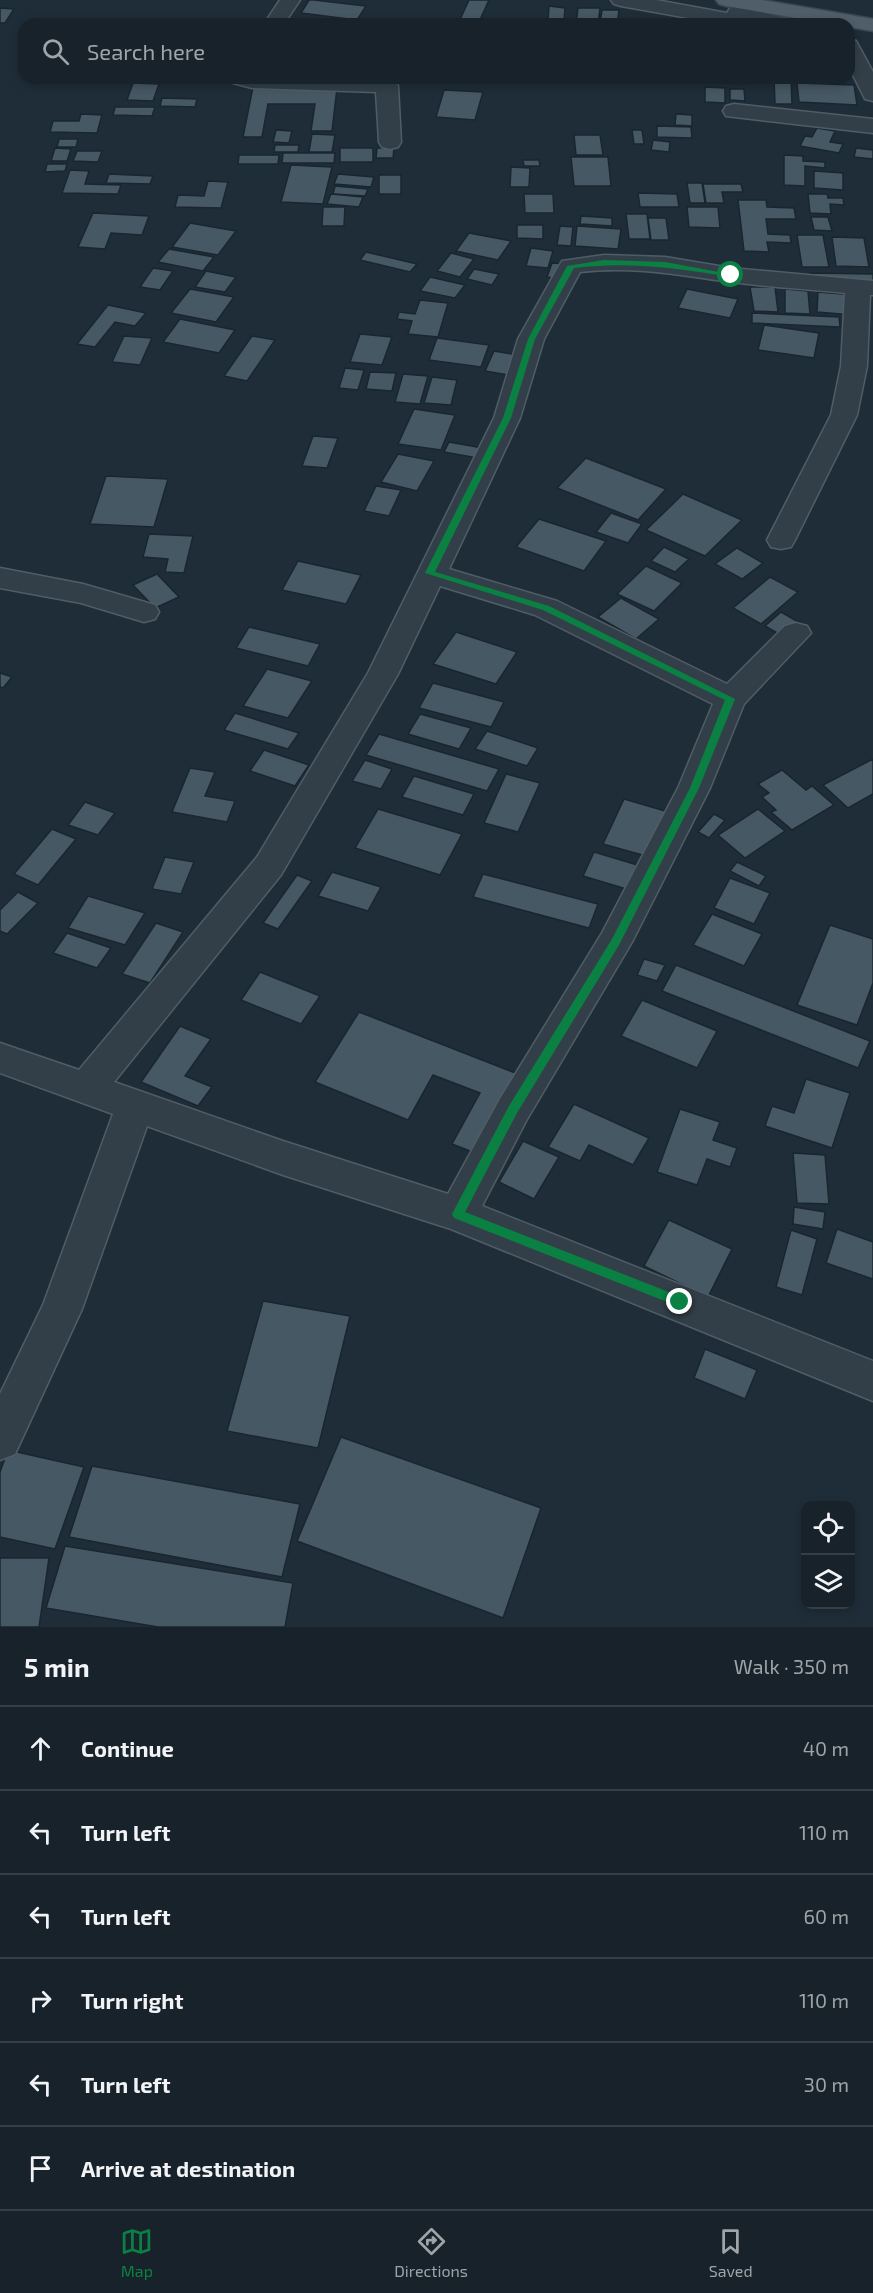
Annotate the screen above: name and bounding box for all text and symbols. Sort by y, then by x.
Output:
search box [18,18,855,84]
icon: search [39,35,72,68]
text: Search here [87,38,205,64]
route start [717,261,743,287]
route end [666,1288,692,1314]
map controls [801,1501,855,1609]
button: locate [801,1501,855,1555]
button: layers [801,1555,855,1609]
text: 5 min [24,1651,90,1682]
text: Walk · 350 m [734,1654,849,1678]
icon: ahead [24,1732,57,1765]
text: Continue [81,1735,174,1761]
text: 40 m [803,1736,849,1760]
icon: left [24,1816,57,1849]
text: Turn left [81,1819,170,1845]
text: 110 m [799,1820,849,1844]
icon: left [24,1900,57,1933]
text: Turn left [81,1903,170,1929]
text: 60 m [804,1904,849,1928]
icon: right [24,1984,57,2017]
text: Turn right [81,1987,183,2013]
text: 110 m [799,1988,849,2012]
icon: left [24,2068,57,2101]
text: Turn left [81,2071,170,2097]
text: 30 m [804,2072,849,2096]
icon: arrive [24,2152,57,2185]
text: Arrive at destination [81,2155,295,2181]
tab: Map [120,2225,153,2280]
tab: Directions [394,2225,468,2280]
tab: Saved [709,2225,753,2280]

